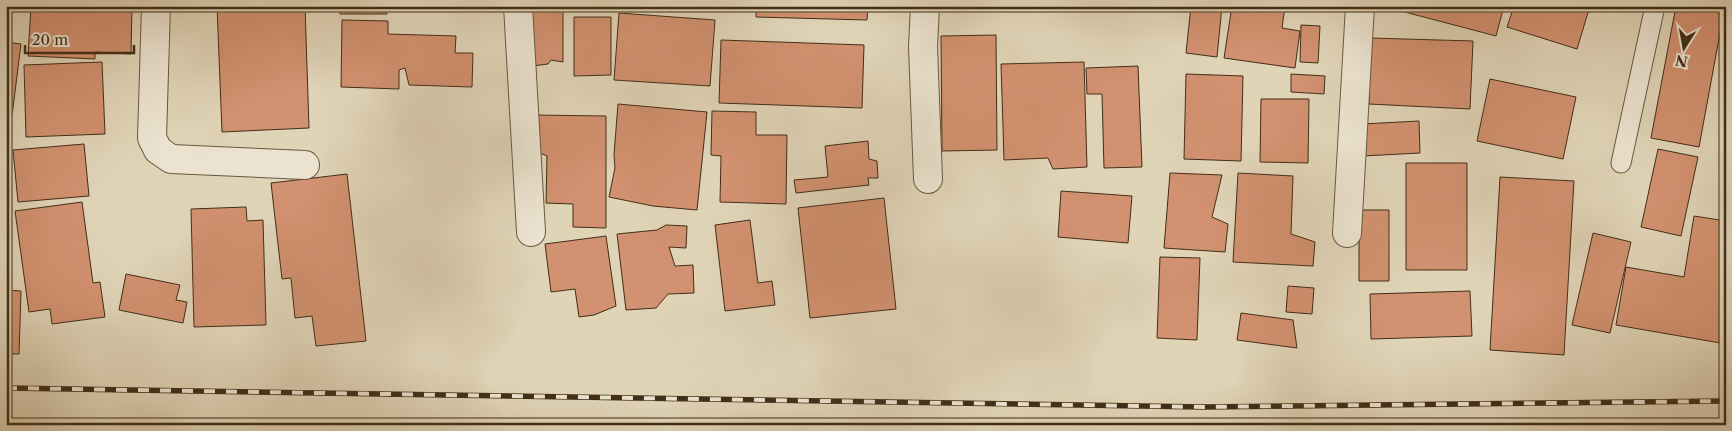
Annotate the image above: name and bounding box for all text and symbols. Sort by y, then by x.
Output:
scale bar [25,22,134,54]
north arrow [1660,22,1710,72]
text: 20 m [32,30,68,49]
text: N [1674,51,1689,71]

